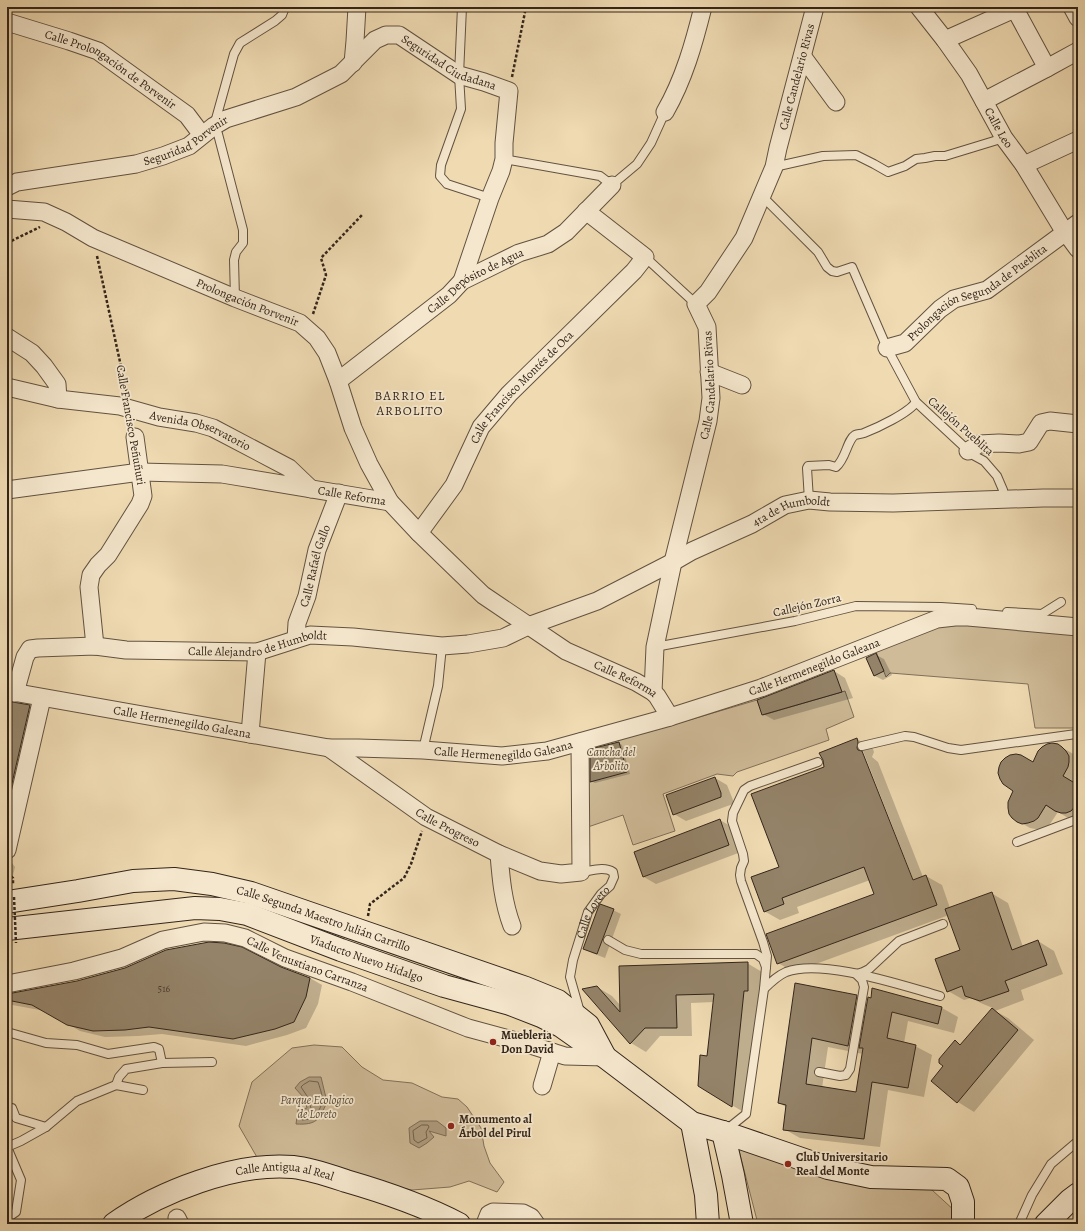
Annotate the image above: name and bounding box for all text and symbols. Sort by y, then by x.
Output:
street label: Calle Candelario Rivas [775,22,818,132]
street label: Calle Prolongación de Porvenir [43,26,180,113]
street label: Seguridad Ciudadana [398,31,499,94]
street label: Calle Leo [981,105,1017,151]
street label: Seguridad Porvenir [141,111,231,169]
street label: Prolongación Segunda de Pueblita [904,240,1051,345]
street label: Calle Depósito de Agua [424,244,526,317]
street label: Prolongación Porvenir [194,274,302,330]
street label: Calle Francisco Montés de Oca [466,327,577,446]
street label: Calle Candelario Rivas [696,330,719,441]
street label: Calle Francisco Peñuñuri [113,364,149,486]
district label: BARRIO EL ARBOLITO [375,387,445,419]
street label: Callejón Pueblita [925,393,998,459]
street label: Avenida Observatorio [147,407,253,454]
street label: Calle Reforma [317,482,388,509]
street label: 4ta de Humboldt [749,492,831,530]
street label: Calle Rafaél Gallo [296,522,334,609]
street label: Callejón Zorra [771,589,843,621]
street label: Calle Alejandro de Humboldt [188,627,327,660]
street label: Calle Hermenegildo Galeana [747,634,883,699]
street label: Calle Reforma [591,656,662,701]
street label: Calle Hermenegildo Galeana [112,702,253,742]
street label: Calle Hermenegildo Galeana [434,736,575,764]
park label: Cancha del Arbolito [587,744,635,774]
street label: Calle Progreso [412,804,482,851]
street label: Calle Segunda Maestro Julián Carrillo [235,882,413,956]
street label: Calle Loreto [572,882,613,940]
street label: Viaducto Nuevo Hidalgo [306,930,425,986]
street label: Calle Venustiano Carranza [244,932,371,996]
house number: 516 [158,982,171,995]
place label: Muebleria Don David [501,1027,554,1057]
marker: Muebleria Don David [488,1037,498,1047]
park label: Parque Ecologico de Loreto [280,1092,354,1122]
place label: Monumento al Árbol del Pirul [458,1111,533,1141]
marker: Monumento al Árbol del Pirul [446,1121,456,1131]
place label: Club Universitario Real del Monte [796,1149,888,1179]
street label: Calle Antigua al Real [234,1158,336,1184]
marker: Club Universitario Real del Monte [783,1159,793,1169]

